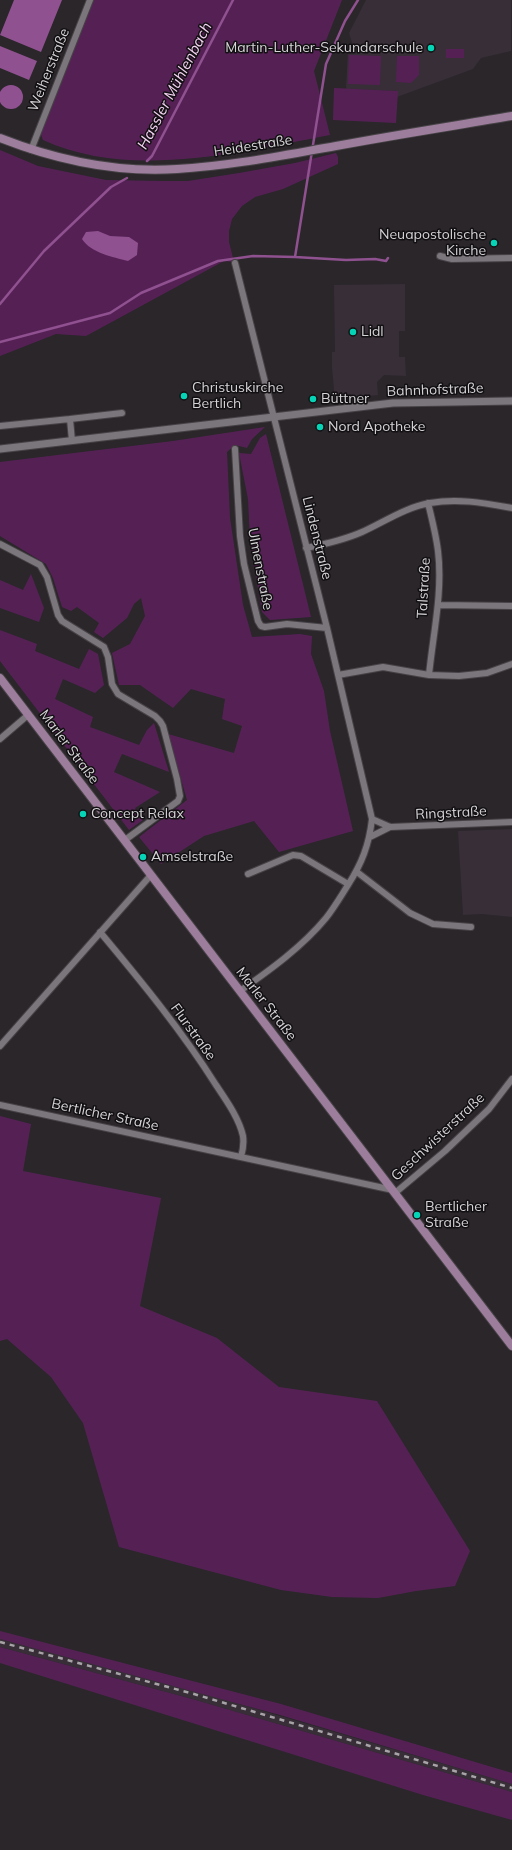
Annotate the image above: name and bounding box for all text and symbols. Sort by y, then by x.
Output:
water label: Hassler Mühlenbach [134,19,216,153]
street label: Weiherstraße [25,26,73,114]
place label: Martin-Luther-Sekundarschule [225,40,423,56]
marker: Martin-Luther-Sekundarschule [426,43,436,53]
street label: Heidestraße [212,131,294,161]
place label: Neuapostolische Kirche [379,227,486,260]
marker: Neuapostolische Kirche [489,238,499,248]
place label: Lidl [361,324,384,340]
marker: Lidl [348,327,358,337]
place label: Christuskirche Bertlich [192,380,283,412]
street label: Bahnhofstraße [386,380,484,400]
marker: Christuskirche Bertlich [179,391,189,401]
place label: Büttner [321,391,369,407]
marker: Büttner [308,394,318,404]
place label: Nord Apotheke [328,419,425,435]
marker: Nord Apotheke [315,422,325,432]
street label: Lindenstraße [299,495,335,581]
street label: Ulmenstraße [244,526,276,612]
street label: Talstraße [414,557,434,619]
street label: Marler Straße [36,707,102,787]
street label: Ringstraße [415,803,487,823]
place label: Concept Relax [91,806,184,822]
marker: Concept Relax [78,809,88,819]
place label: Amselstraße [151,849,233,865]
marker: Amselstraße [138,852,148,862]
street label: Marler Straße [232,964,300,1044]
street label: Flurstraße [167,1000,219,1064]
street label: Geschwisterstraße [388,1089,488,1185]
street label: Bertlicher Straße [50,1095,160,1135]
place label: Bertlicher Straße [425,1199,487,1232]
marker: Bertlicher Straße [412,1210,422,1220]

